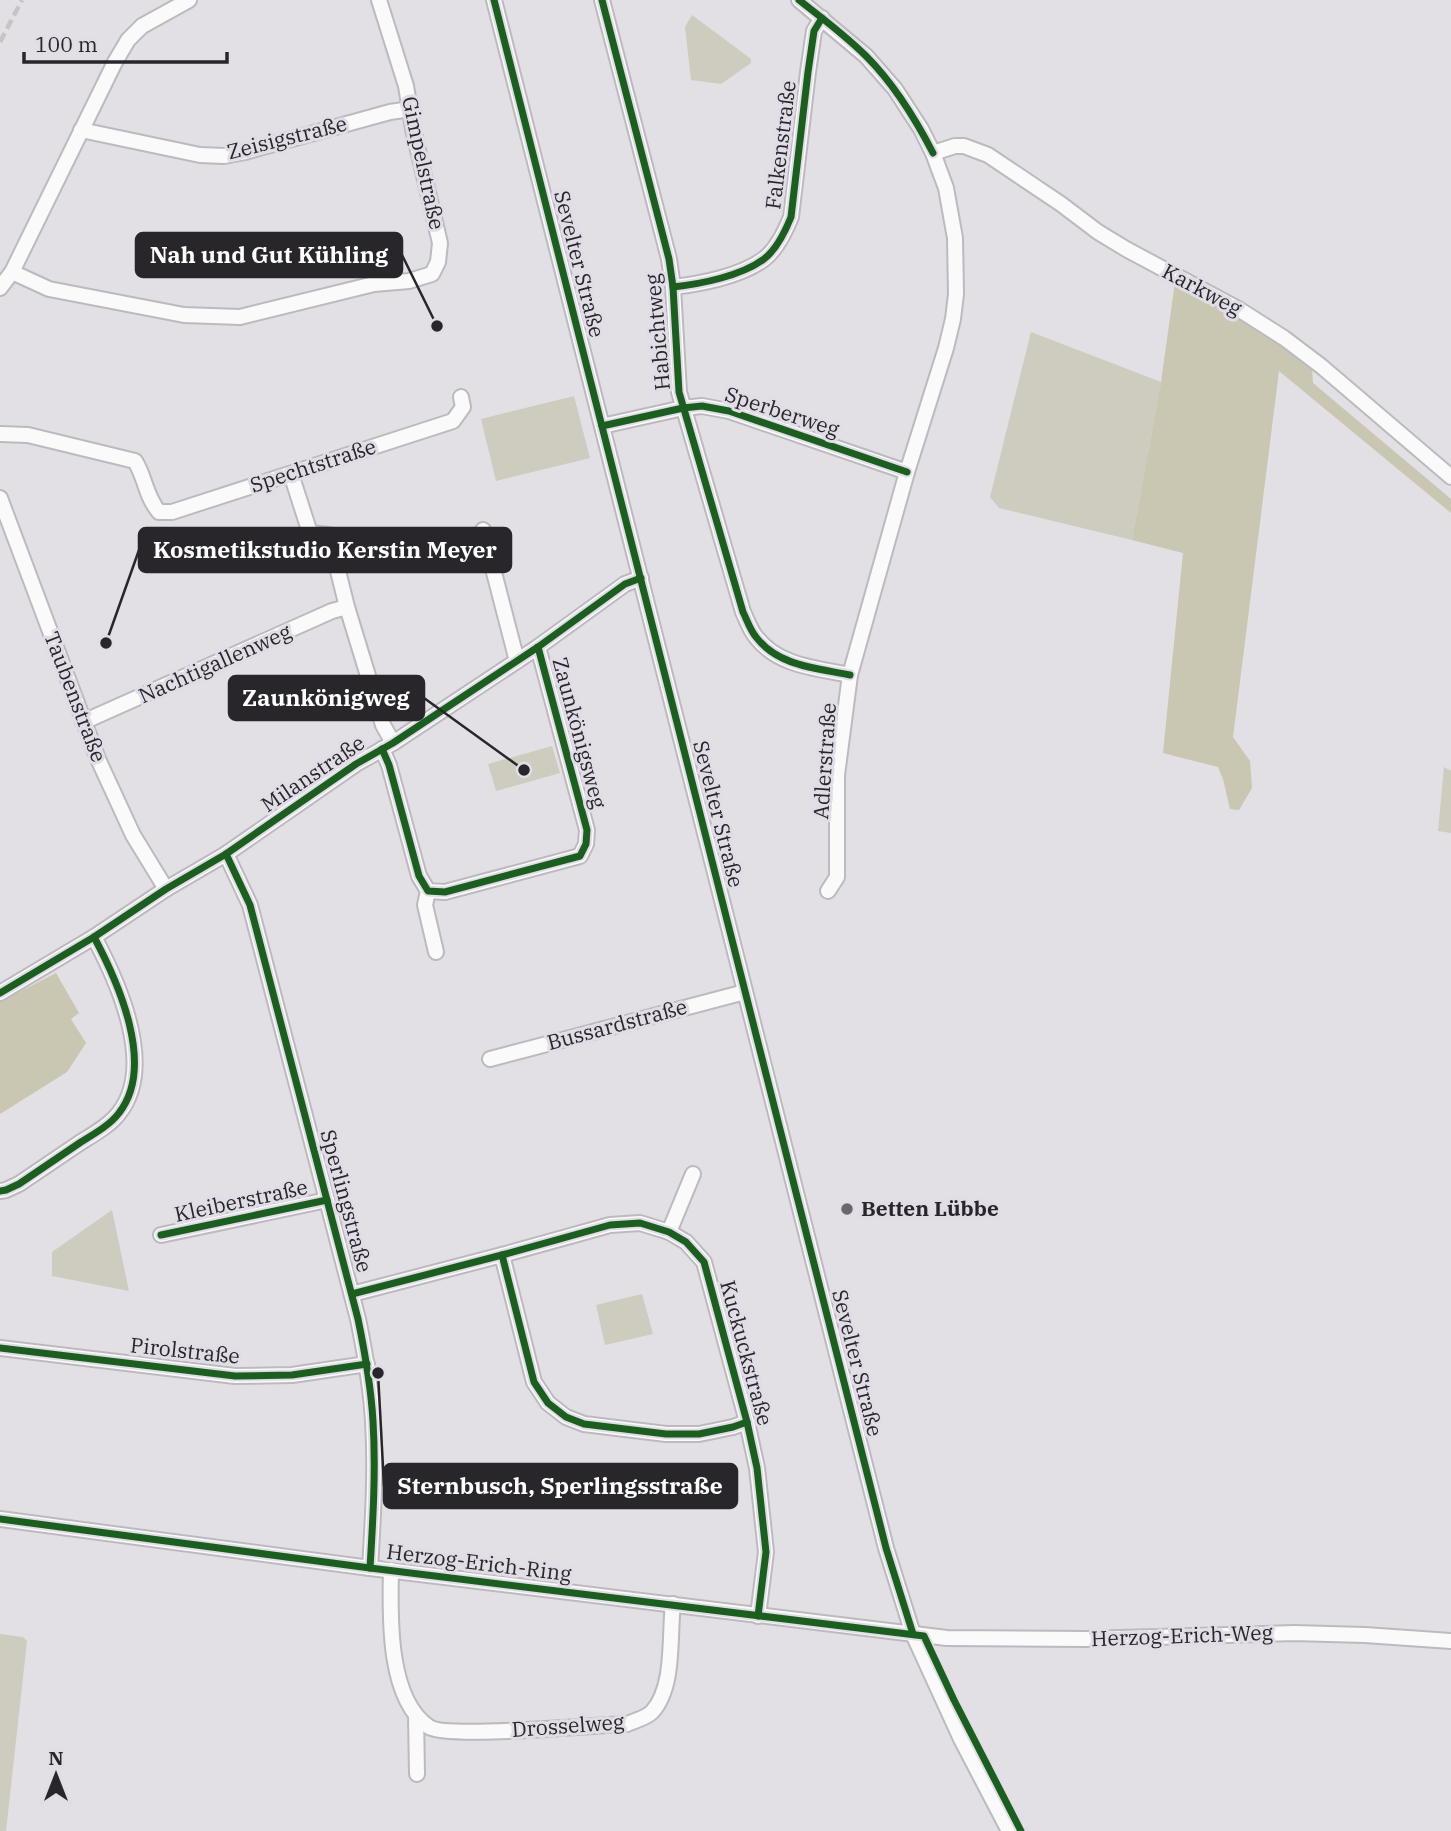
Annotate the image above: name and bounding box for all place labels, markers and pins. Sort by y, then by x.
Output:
callout: Nah und Gut Kühling [136,233,402,277]
callout: Kosmetikstudio Kerstin Meyer [139,528,511,572]
callout: Zaunkönigweg [229,676,424,720]
place label: Betten Lübbe [861,1194,999,1222]
marker: Betten Lübbe [839,1201,855,1217]
callout: Sternbusch, Sperlingsstraße [384,1464,737,1508]

